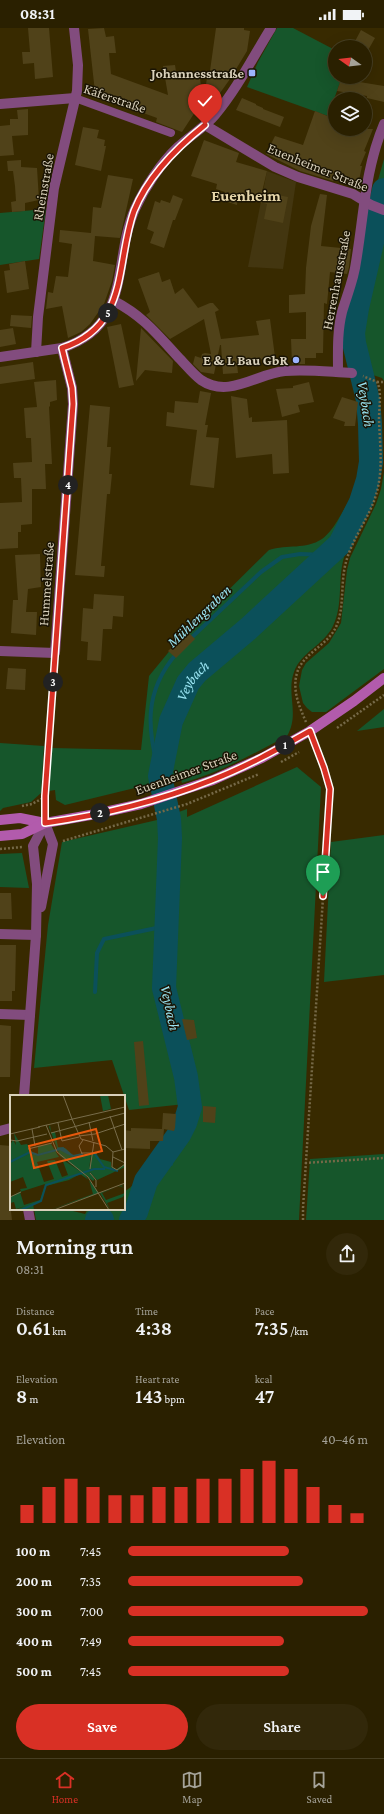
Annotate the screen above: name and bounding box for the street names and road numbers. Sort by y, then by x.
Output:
street label: Käferstraße [82,80,148,116]
street label: Euenheimer Straße [265,139,371,195]
street label: Rheinstraße [29,152,57,222]
street label: Herrenhausstraße [319,229,353,331]
street label: Hummelstraße [35,541,57,627]
street label: Euenheimer Straße [133,746,239,798]

